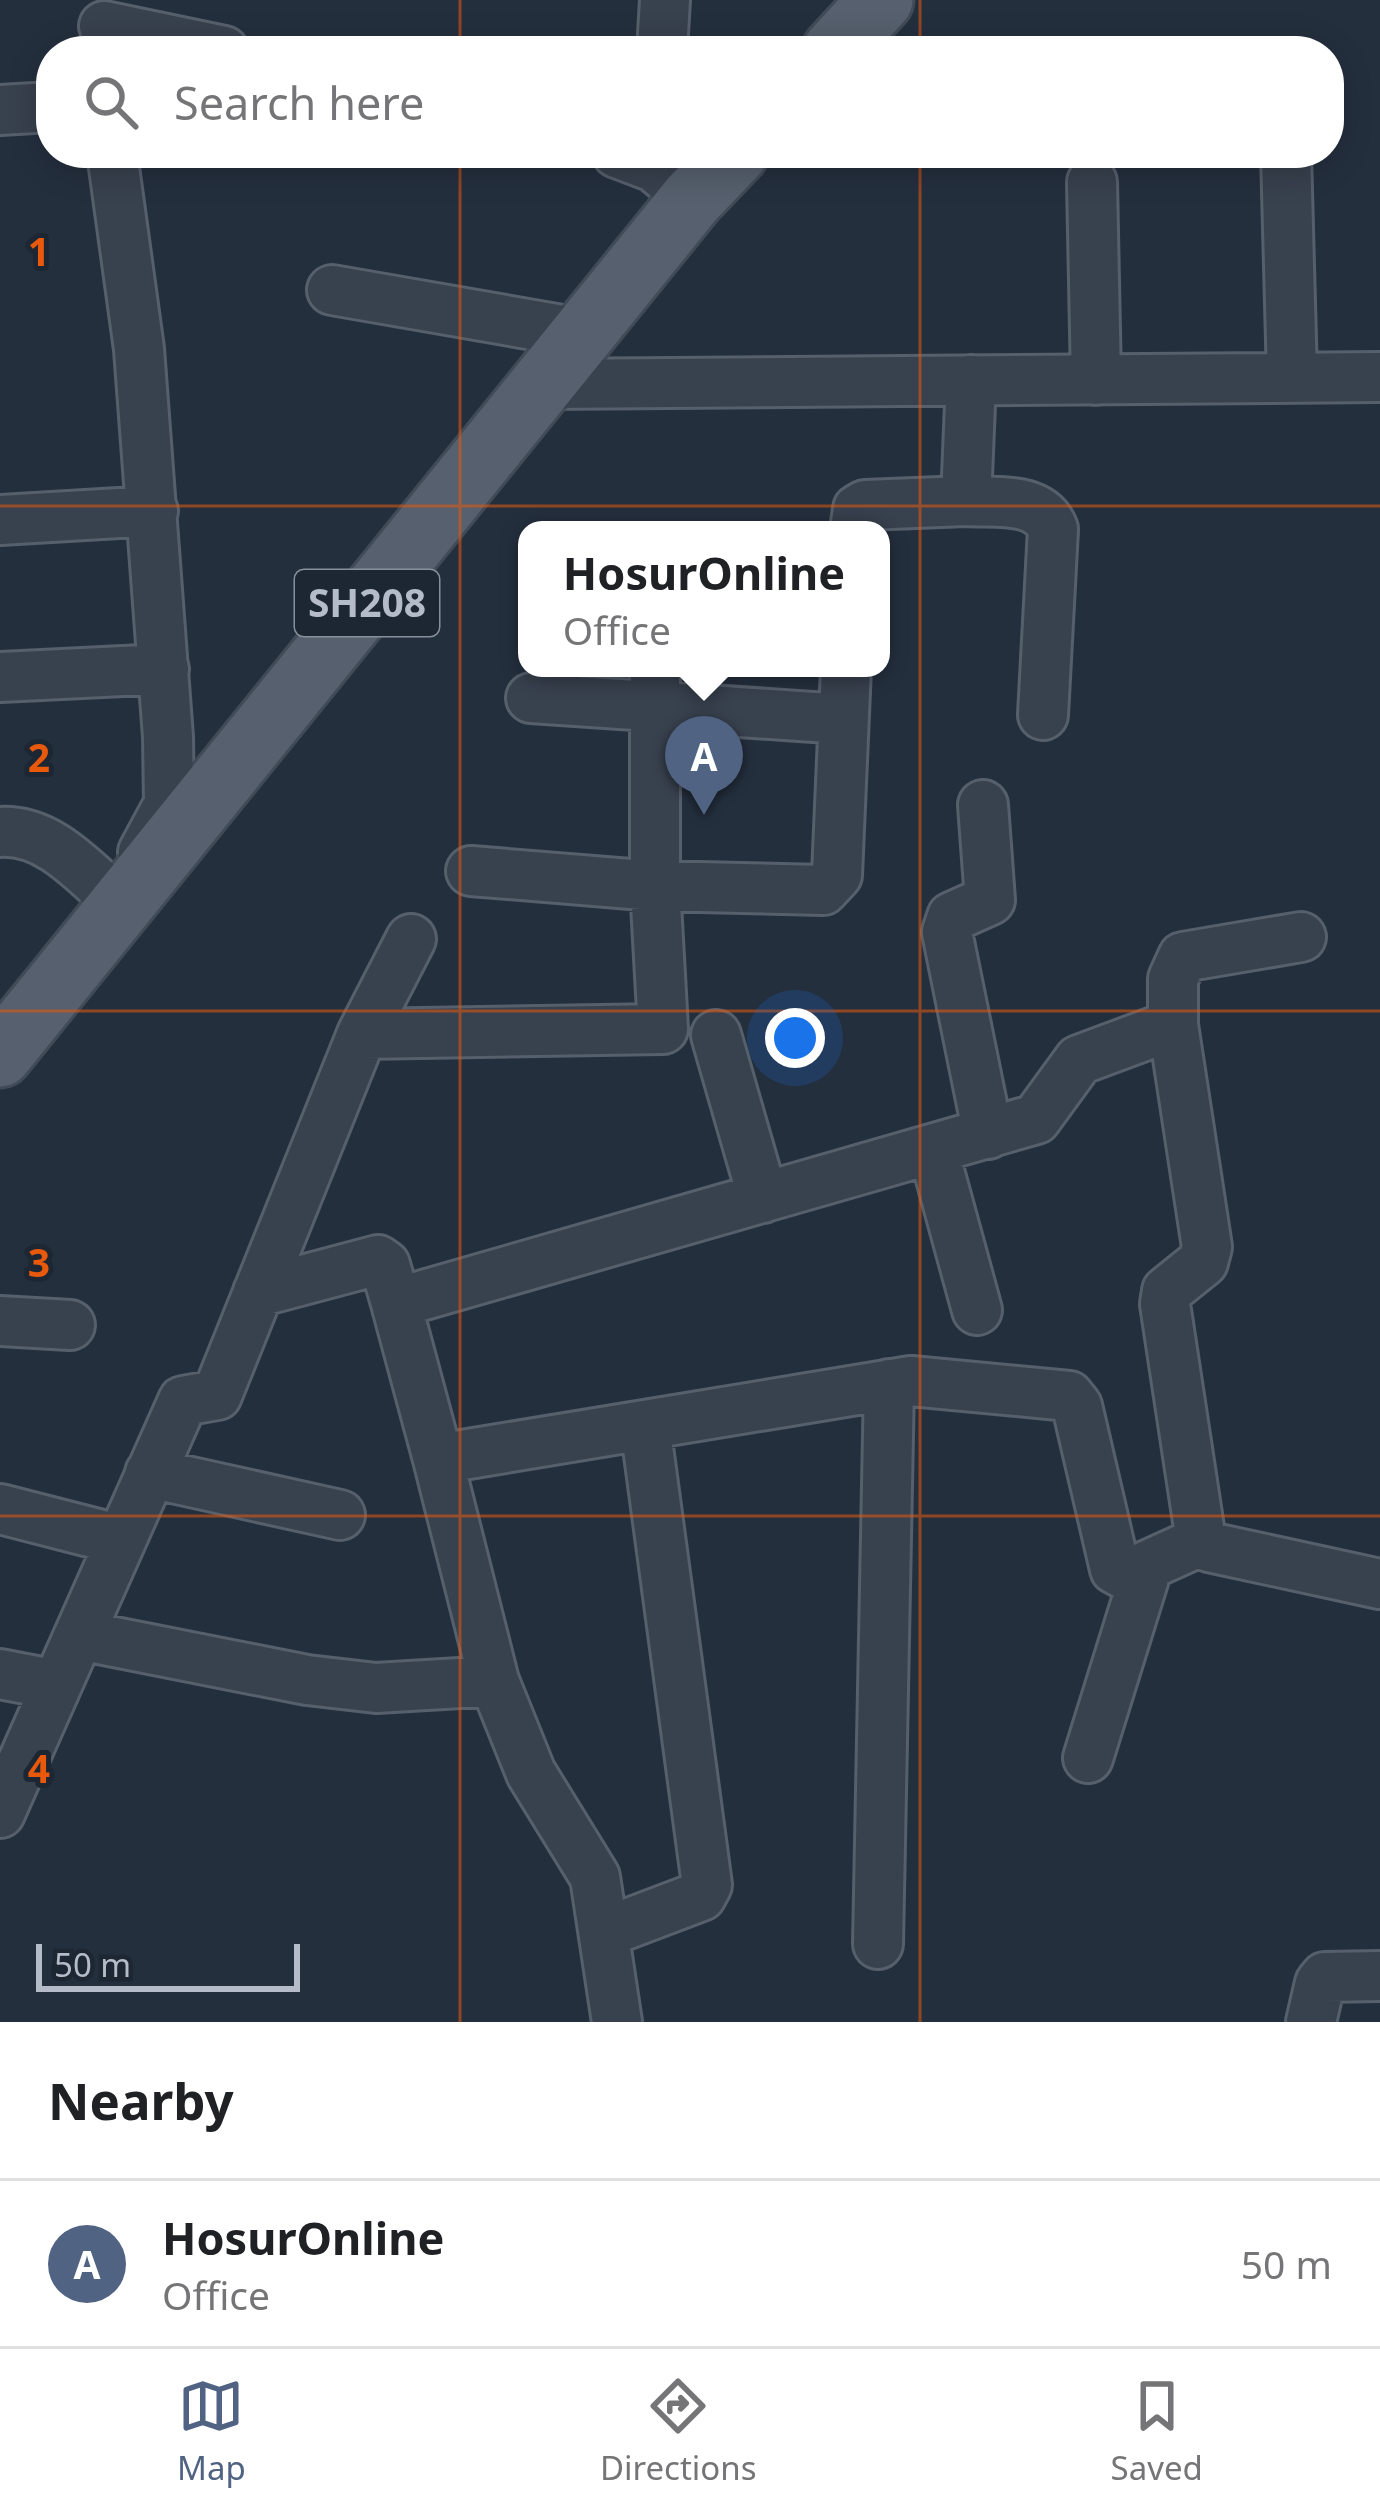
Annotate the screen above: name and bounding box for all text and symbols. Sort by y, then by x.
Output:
search box [36,36,1344,168]
icon: search [78,69,144,135]
text: Search here [174,72,424,133]
text: 1 [28,224,50,277]
popup [518,521,890,677]
text: HosurOnline [563,542,845,603]
road number: SH208 [295,570,439,636]
text: Office [563,603,671,656]
pin: A [665,716,743,815]
text: 2 [28,730,50,783]
your location [765,1008,825,1068]
text: 3 [28,1235,50,1288]
text: 4 [28,1741,50,1794]
scale bar [36,1938,300,1991]
text: 50 m [54,1942,131,1987]
text: Nearby [48,2065,234,2135]
text: HosurOnline [162,2207,444,2268]
text: A [74,2237,101,2290]
text: 50 m [1241,2237,1332,2290]
text: Office [162,2268,270,2321]
tab: Map [177,2373,246,2490]
tab: Directions [600,2373,757,2490]
tab: Saved [1111,2373,1203,2490]

